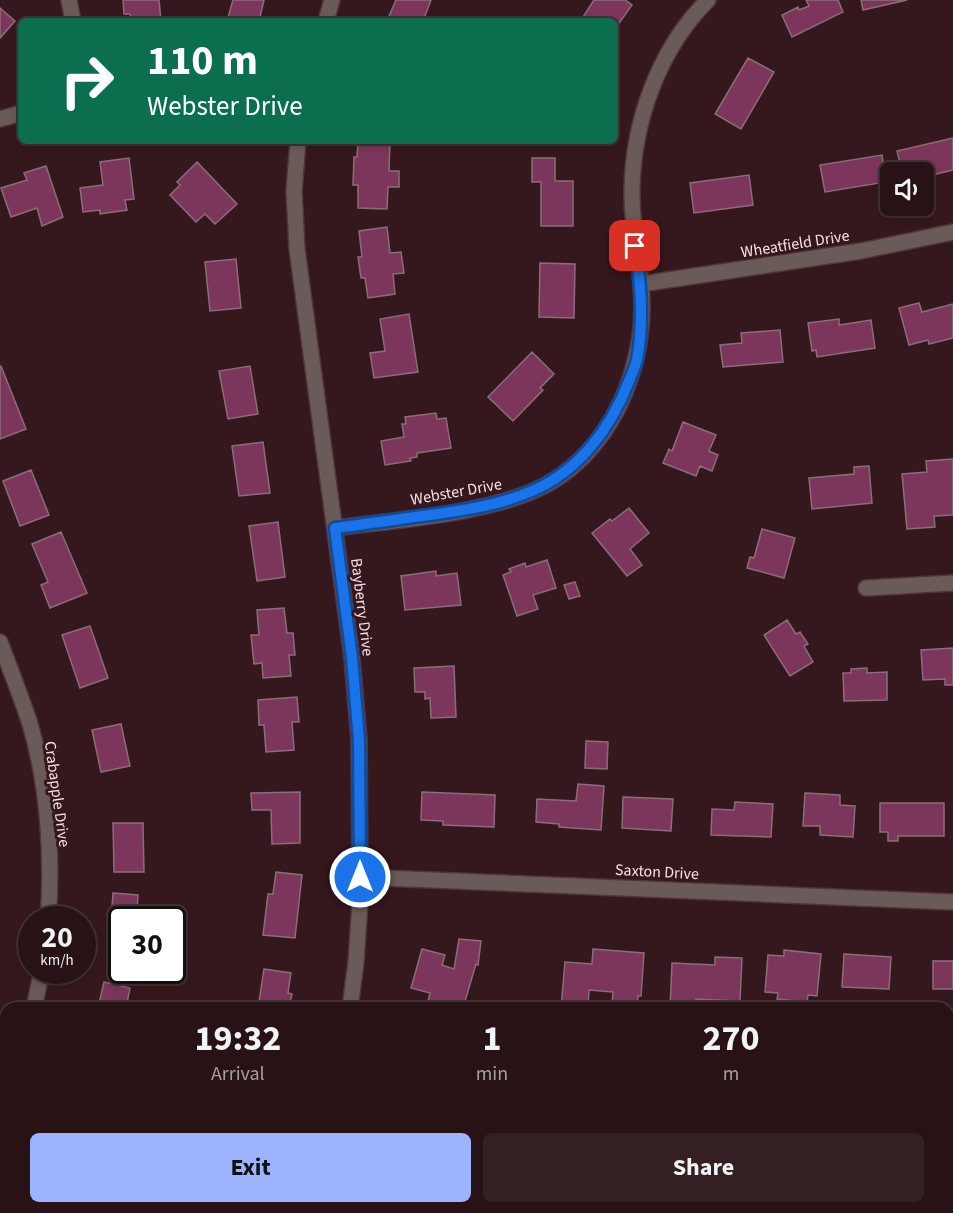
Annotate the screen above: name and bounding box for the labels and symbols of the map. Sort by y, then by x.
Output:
pin [609,220,660,271]
street label: Wheatfield Drive [739,225,851,263]
street label: Webster Drive [409,473,504,511]
street label: Bayberry Drive [345,557,379,657]
street label: Crabapple Drive [39,740,75,849]
position arrow [328,845,392,909]
street label: Saxton Drive [614,859,699,885]
speed limit sign: 30 [108,906,186,984]

